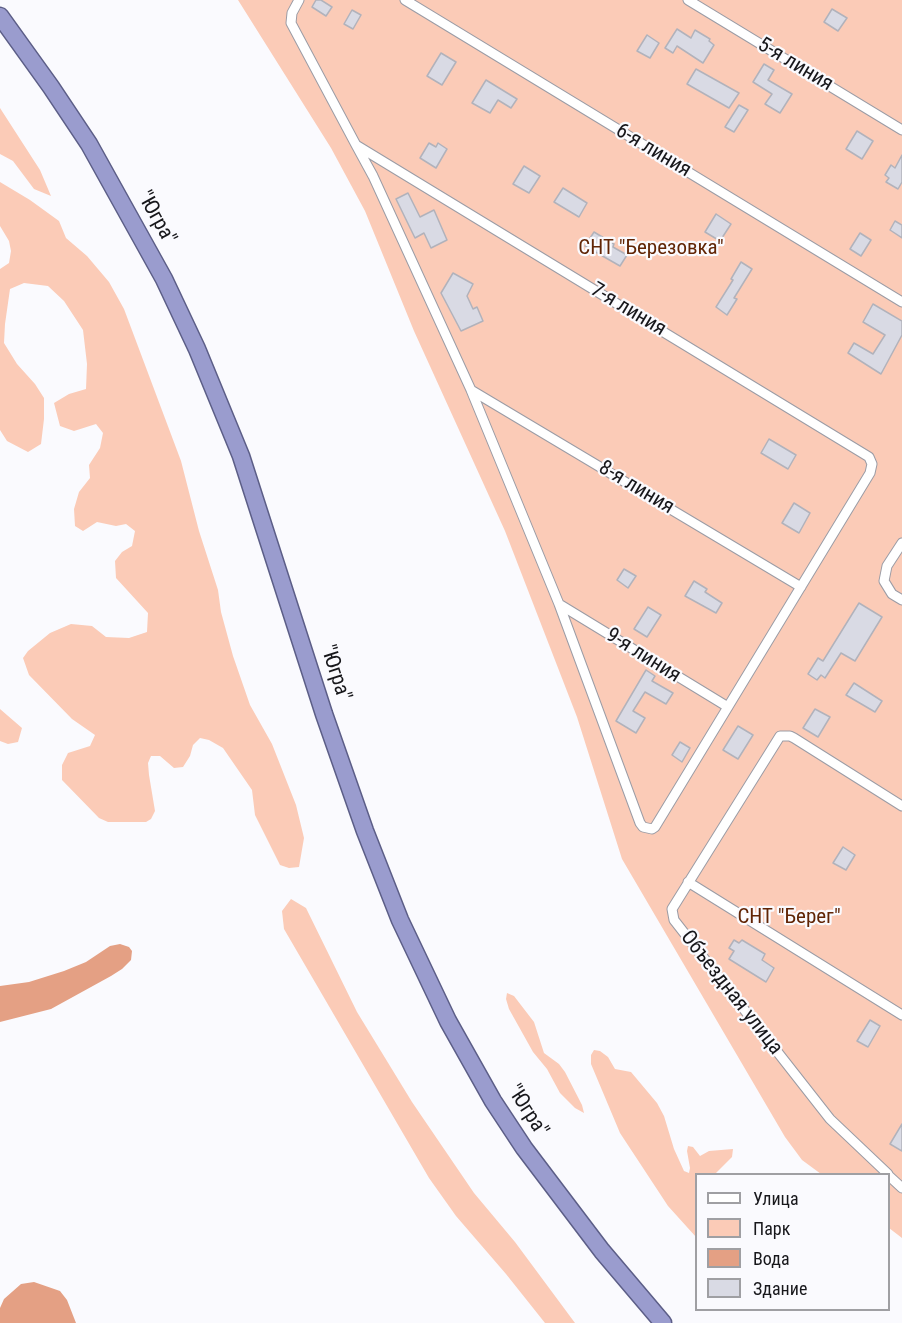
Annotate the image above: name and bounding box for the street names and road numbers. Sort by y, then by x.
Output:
street label: 5-я линия [753,33,837,97]
street label: 6-я линия [611,119,695,183]
street label: "Югра" [131,187,181,249]
street label: 7-я линия [586,278,670,342]
street label: 8-я линия [594,456,678,520]
street label: 9-я линия [601,623,685,689]
street label: "Югра" [314,642,356,704]
street label: Объездная улица [675,926,787,1060]
street label: "Югра" [501,1080,553,1142]

